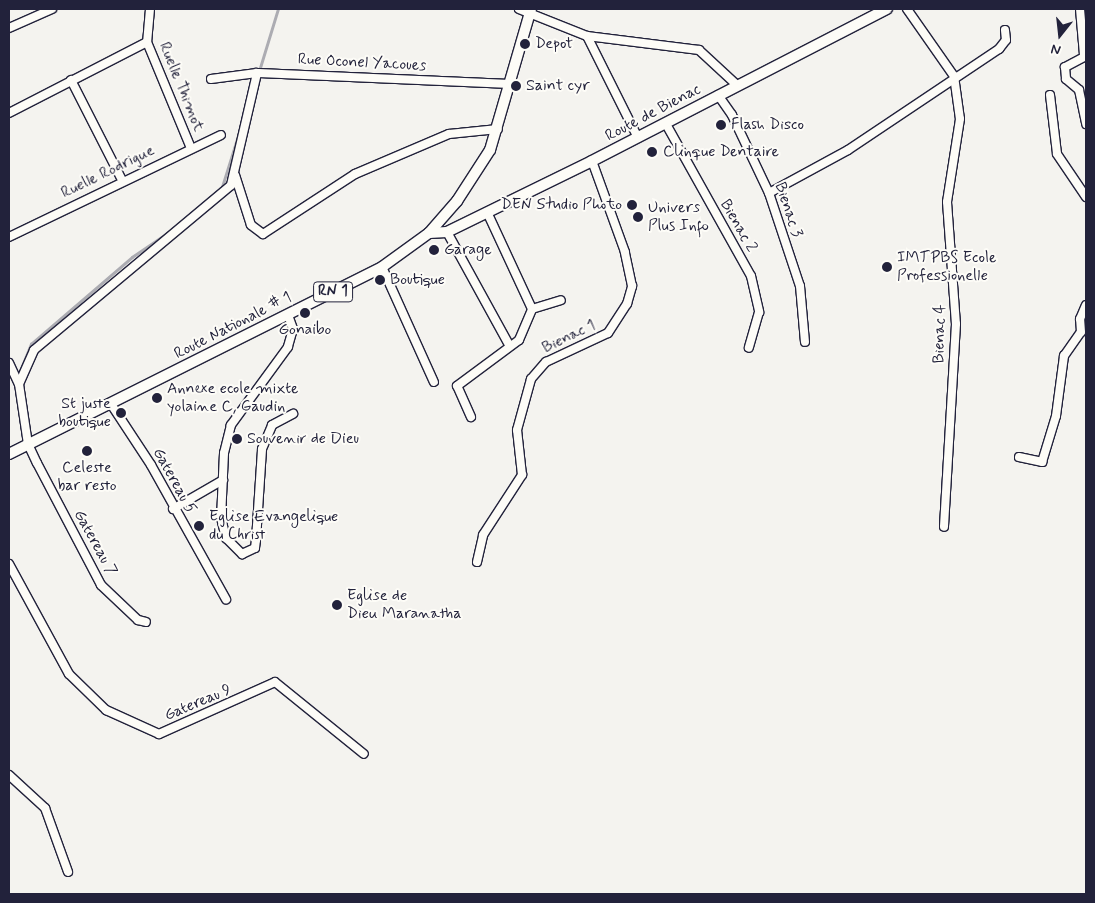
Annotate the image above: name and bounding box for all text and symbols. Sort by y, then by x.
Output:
north arrow [1035,10,1085,60]
place label: Depot [535,34,573,54]
marker: Depot [519,38,531,50]
street label: Ruelle Thimot [154,39,208,135]
text: N [1049,39,1063,59]
street label: Rue Oconel Yacoues [296,50,428,76]
place label: Saint cyr [526,76,590,96]
marker: Saint cyr [510,80,522,92]
street label: Route de Bienac [603,80,703,146]
place label: Flash Disco [731,115,804,135]
marker: Flash Disco [715,119,727,131]
street label: Ruelle Rodrigue [58,141,158,203]
place label: Clinque Dentaire [663,142,780,162]
marker: Clinque Dentaire [645,145,659,159]
street label: Bienac 3 [770,180,806,240]
place label: DEN Studio Photo [501,195,622,215]
street label: Bienac 2 [715,196,761,256]
place label: Univers Plus Info [648,198,708,236]
marker: DEN Studio Photo [626,199,638,211]
marker: Univers Plus Info [632,211,644,223]
place label: Garage [444,240,492,260]
marker: Garage [428,244,440,256]
place label: IMTPBS Ecole Professionelle [897,248,996,286]
marker: IMTPBS Ecole Professionelle [881,261,893,273]
place label: Boutique [390,270,445,290]
marker: Boutique [374,274,386,286]
road number: RN 1 [313,280,353,304]
street label: Route Nationale # 1 [171,288,295,364]
street label: Bienac 4 [930,304,950,364]
marker: Gonaibo [299,307,311,319]
street label: Bienac 1 [539,316,599,358]
place label: Gonaibo [279,320,331,340]
place label: Annexe ecole mixte yolaine C, Gaudin [167,379,295,417]
marker: Annexe ecole mixte yolaine C, Gaudin [151,392,163,404]
place label: St juste boutique [58,394,111,432]
marker: St juste boutique [115,407,127,419]
place label: Souvenir de Dieu [247,429,361,449]
marker: Souvenir de Dieu [231,433,243,445]
marker: Celeste bar resto [81,445,93,457]
street label: Gatereau 5 [148,445,200,517]
place label: Celeste bar resto [58,458,116,496]
street label: Gatereau 7 [69,507,121,579]
place label: Eglise Evangelique du Christ [209,507,334,545]
marker: Eglise Evangelique du Christ [193,520,205,532]
place label: Eglise de Dieu Maranatha [347,586,461,624]
marker: Eglise de Dieu Maranatha [331,599,343,611]
street label: Gatereau 9 [162,680,234,726]

